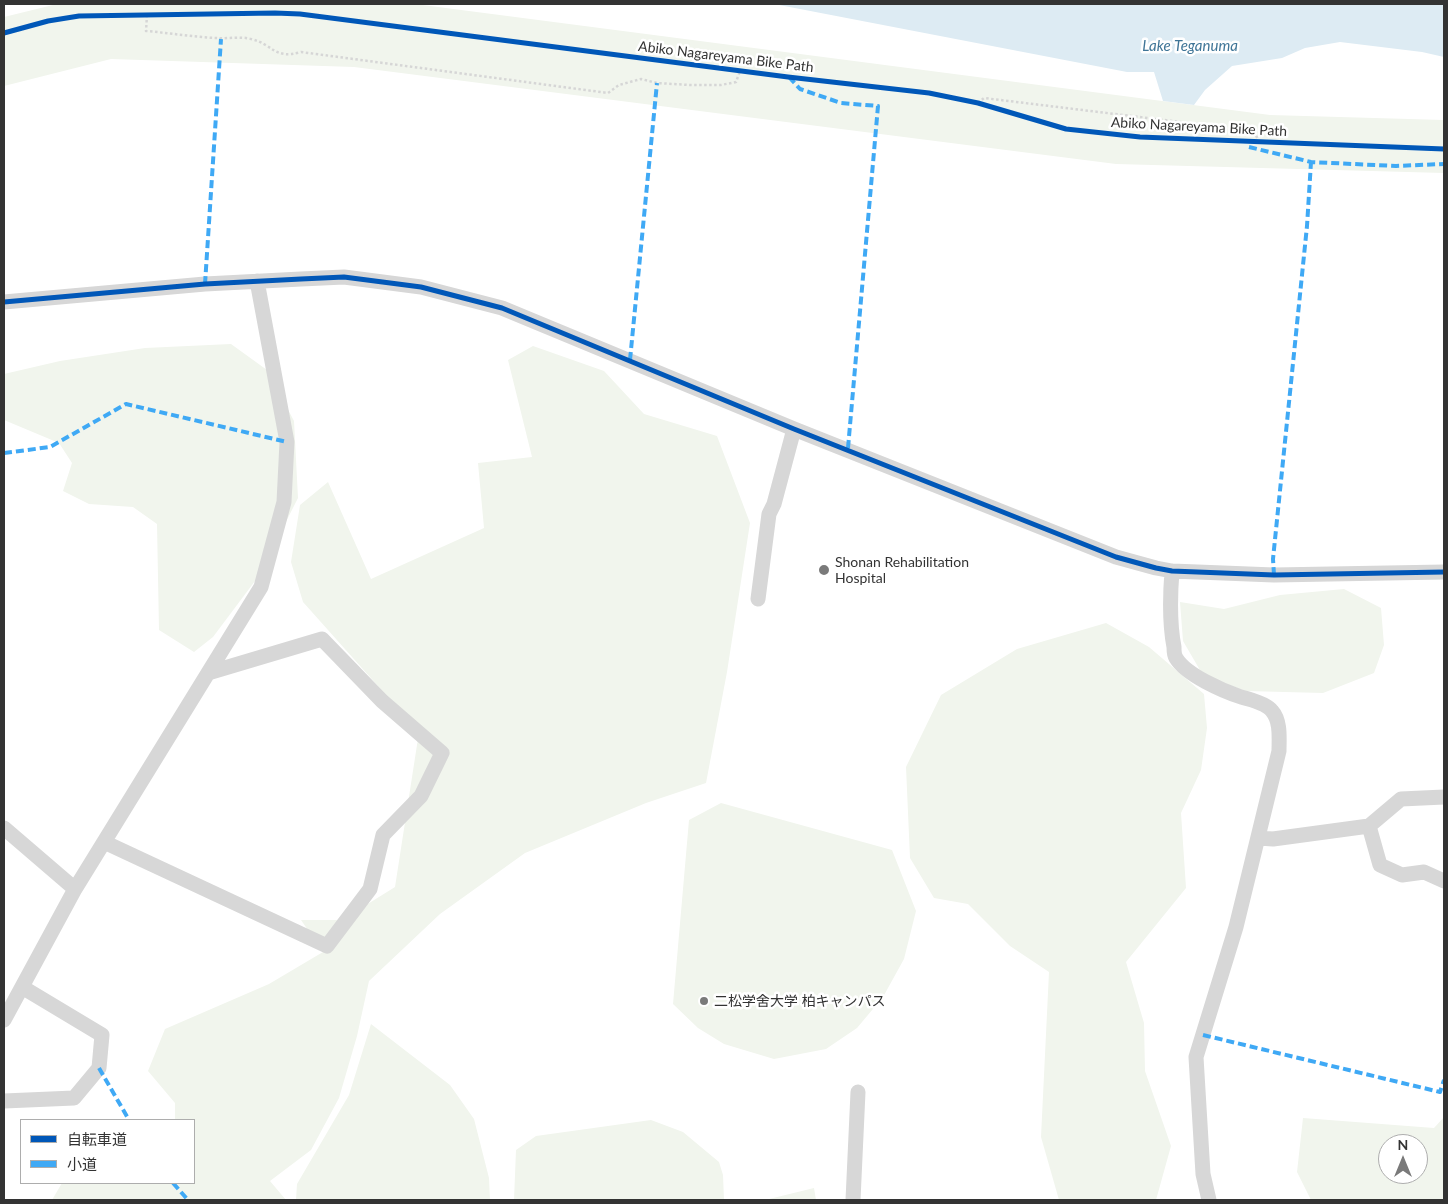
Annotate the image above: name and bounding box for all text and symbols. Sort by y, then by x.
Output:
water label: Lake Teganuma [1142,37,1238,55]
street label: Abiko Nagareyama Bike Path [637,38,815,76]
street label: Abiko Nagareyama Bike Path [1110,114,1288,140]
place label: Shonan Rehabilitation Hospital [835,554,969,586]
marker: Shonan Rehabilitation Hospital [817,563,831,577]
place label: 二松学舍大学 柏キャンパス [714,993,886,1009]
marker: 二松学舍大学 柏キャンパス [698,995,710,1007]
legend [20,1119,195,1184]
text: 自転車道 [67,1130,127,1148]
north arrow [1378,1134,1428,1184]
text: N [1398,1136,1408,1153]
text: 小道 [67,1155,97,1173]

